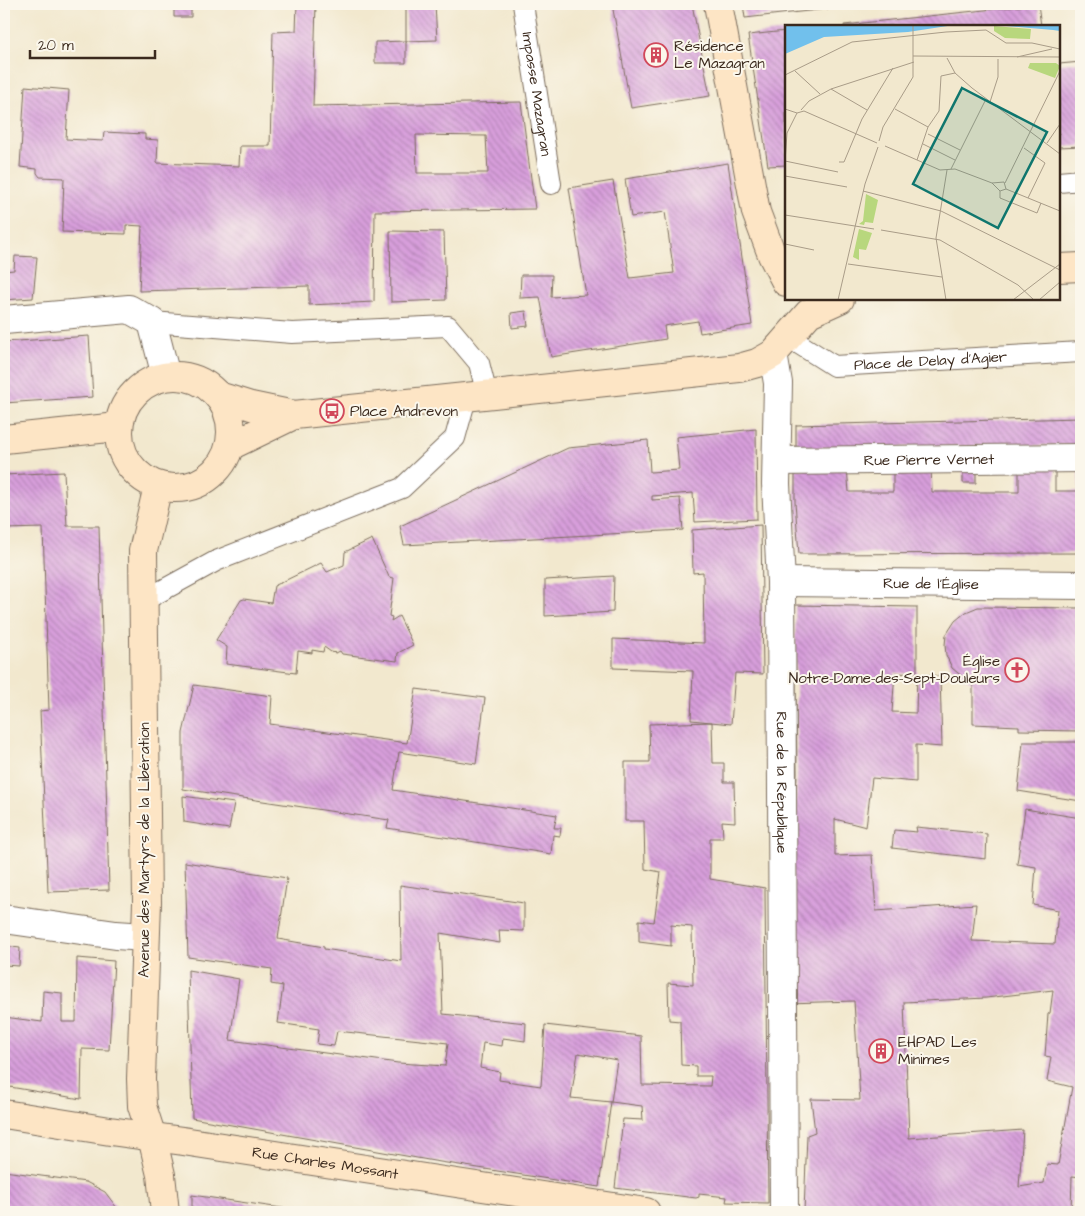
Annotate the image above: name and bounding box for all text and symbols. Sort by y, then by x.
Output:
inset map [785,25,1060,300]
scale bar [30,28,155,60]
street label: Impasse Mazagran [516,30,557,158]
text: 20 m [38,35,74,56]
place label: Résidence Le Mazagran [674,36,765,75]
building icon: Résidence Le Mazagran [643,42,669,68]
street label: Place de Delay d'Agier [853,346,1008,376]
bus stop icon: Place Andrevon [319,398,345,424]
place label: Place Andrevon [350,401,459,422]
street label: Rue Pierre Vernet [864,449,994,471]
street label: Rue de l'Église [883,573,979,596]
place label: Église Notre-Dame-des-Sept-Douleurs [789,651,1000,689]
church icon: Église Notre-Dame-des-Sept-Douleurs [1004,657,1030,683]
street label: Rue de la République [771,712,792,853]
street label: Avenue des Martyrs de la Libération [134,722,156,978]
place label: EHPAD Les Minimes [898,1032,977,1070]
building icon: EHPAD Les Minimes [868,1038,894,1064]
street label: Rue Charles Mossant [251,1142,400,1185]

